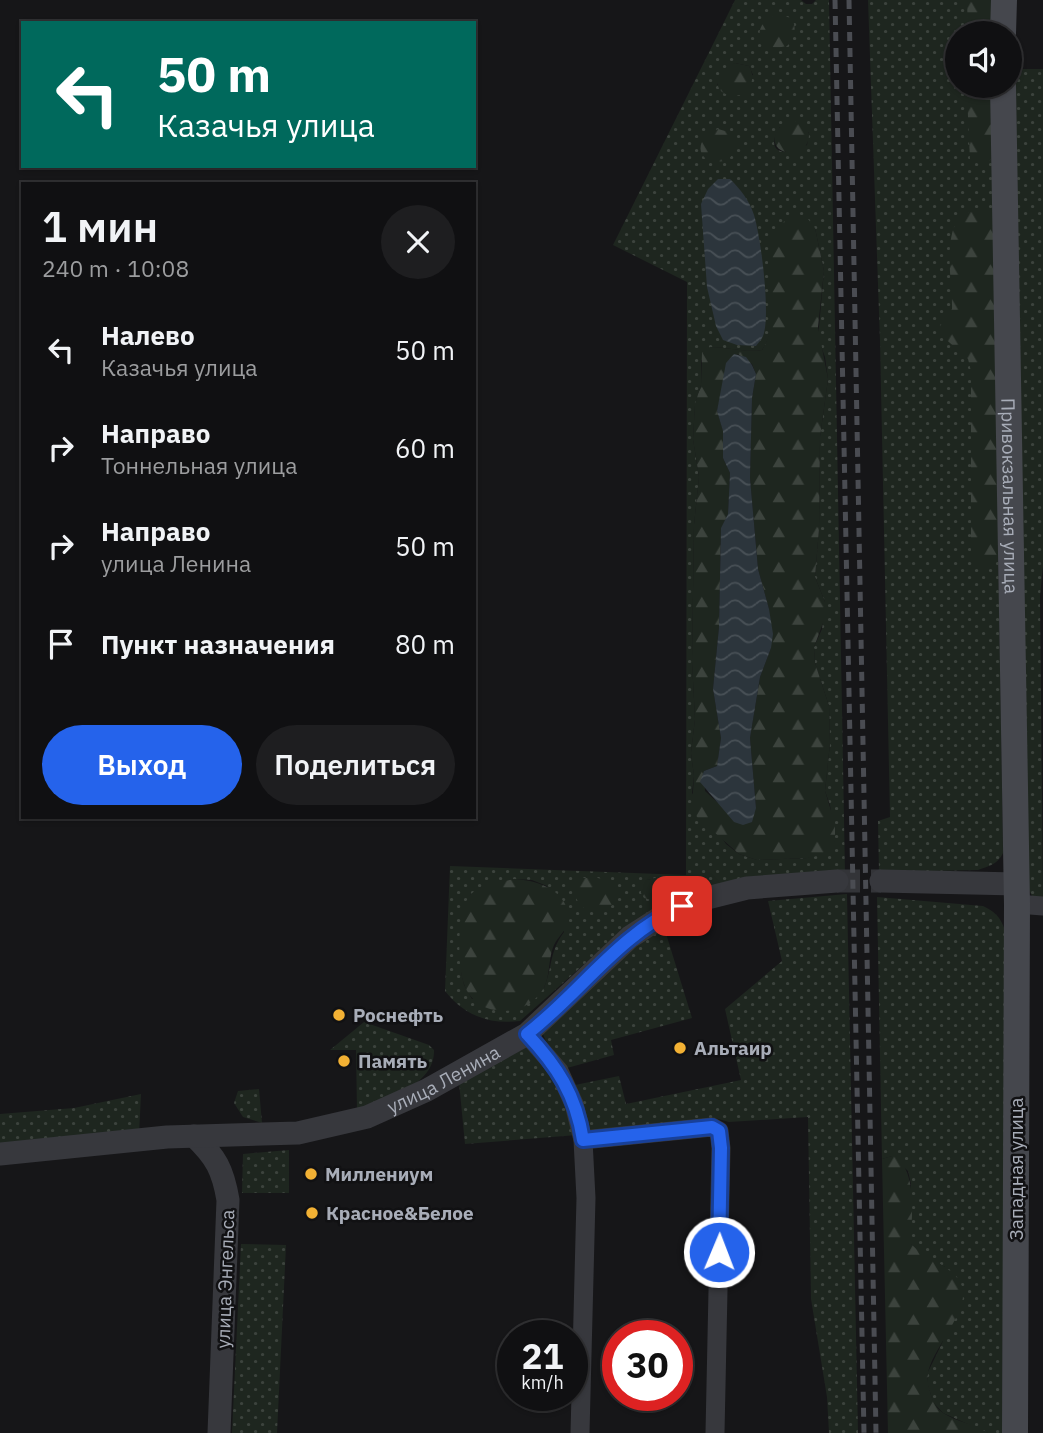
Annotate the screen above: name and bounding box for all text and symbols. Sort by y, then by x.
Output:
map controls [945,21,1022,98]
button: sound [945,21,1022,98]
text: 50 m [157,42,271,105]
icon: left [42,49,133,140]
text: Казачья улица [157,104,375,146]
text: 1 мин [42,199,158,254]
button: close [381,205,455,279]
text: 240 m · 10:08 [42,253,189,283]
text: Налево [101,318,195,352]
icon: left [42,331,80,369]
text: 50 m [395,333,455,367]
text: Казачья улица [101,352,258,382]
street label: Привокзальная улица [996,398,1024,594]
text: Направо [101,416,210,450]
icon: right [42,429,80,467]
text: 60 m [395,431,455,465]
text: Тоннельная улица [101,450,297,480]
text: Направо [101,514,210,548]
icon: right [42,527,80,565]
text: 50 m [395,529,455,563]
text: улица Ленина [101,548,251,578]
icon: arrive [42,625,80,663]
text: Пункт назначения [101,627,335,661]
text: 80 m [395,627,455,661]
button: Выход [42,725,242,805]
button: Поделиться [256,725,455,805]
pin [652,876,712,936]
icon: arrive [663,887,701,925]
place label: Роснефть [353,1003,443,1027]
marker: Роснефть [331,1007,347,1023]
place label: Альтаир [694,1036,772,1060]
street label: улица Ленина [383,1040,504,1118]
marker: Альтаир [672,1040,688,1056]
place label: Память [358,1049,428,1073]
marker: Память [336,1053,352,1069]
street label: Западная улица [1004,1098,1028,1240]
place label: Миллениум [325,1162,433,1186]
marker: Миллениум [303,1166,319,1182]
place label: Красное&Белое [326,1201,474,1225]
marker: Красное&Белое [304,1205,320,1221]
street label: улица Энгельса [211,1209,239,1349]
position arrow [682,1215,756,1289]
speed limit sign: 30 [602,1320,693,1411]
text: 21 [521,1333,564,1379]
text: km/h [521,1371,564,1394]

